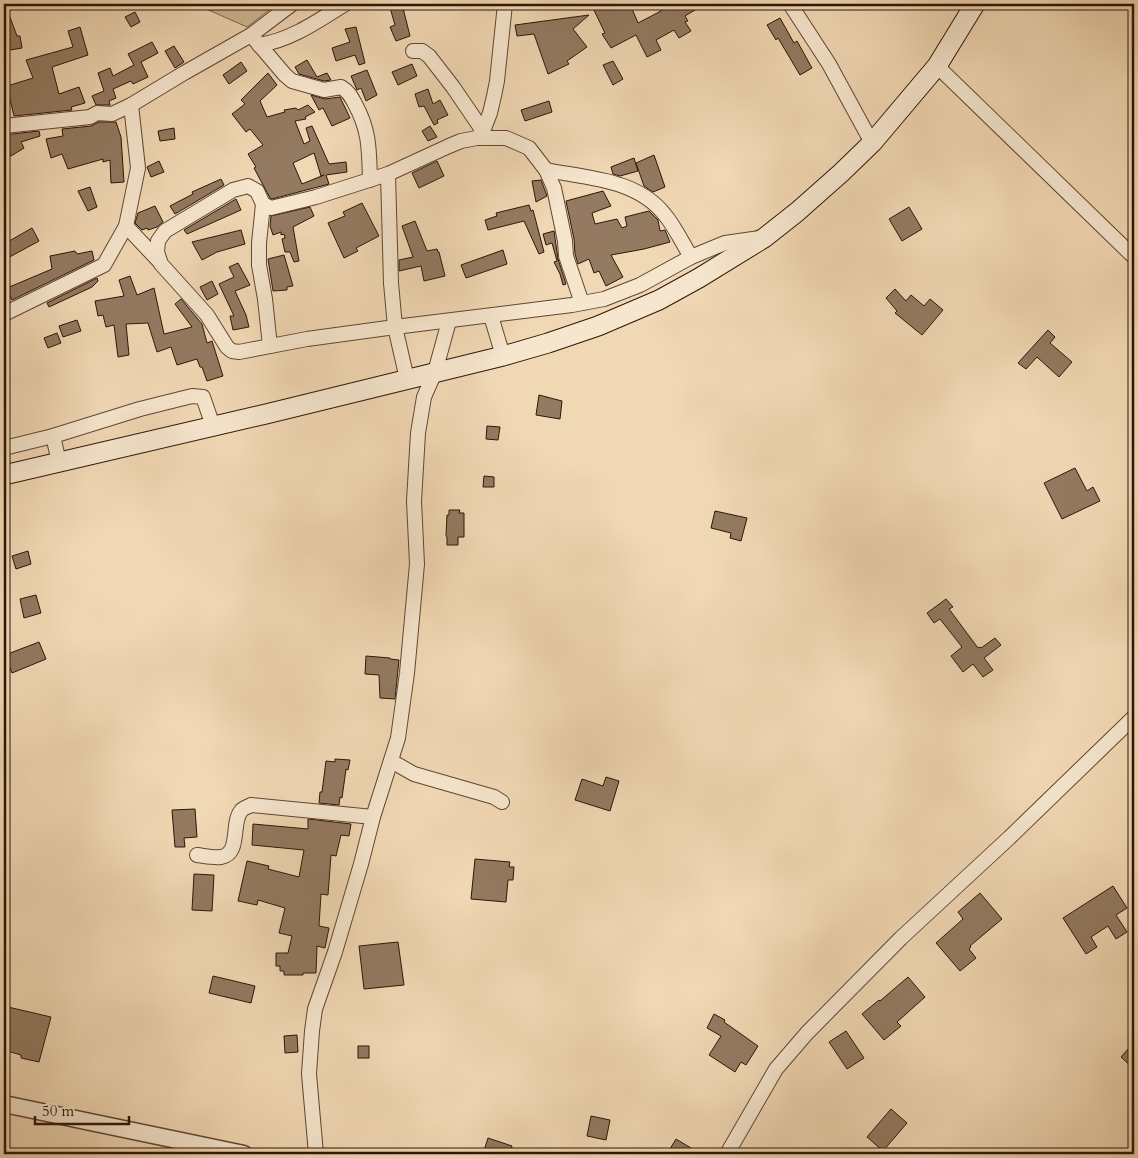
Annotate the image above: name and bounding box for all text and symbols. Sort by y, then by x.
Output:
scale bar [35,1093,129,1125]
text: 50 m [42,1101,74,1121]

